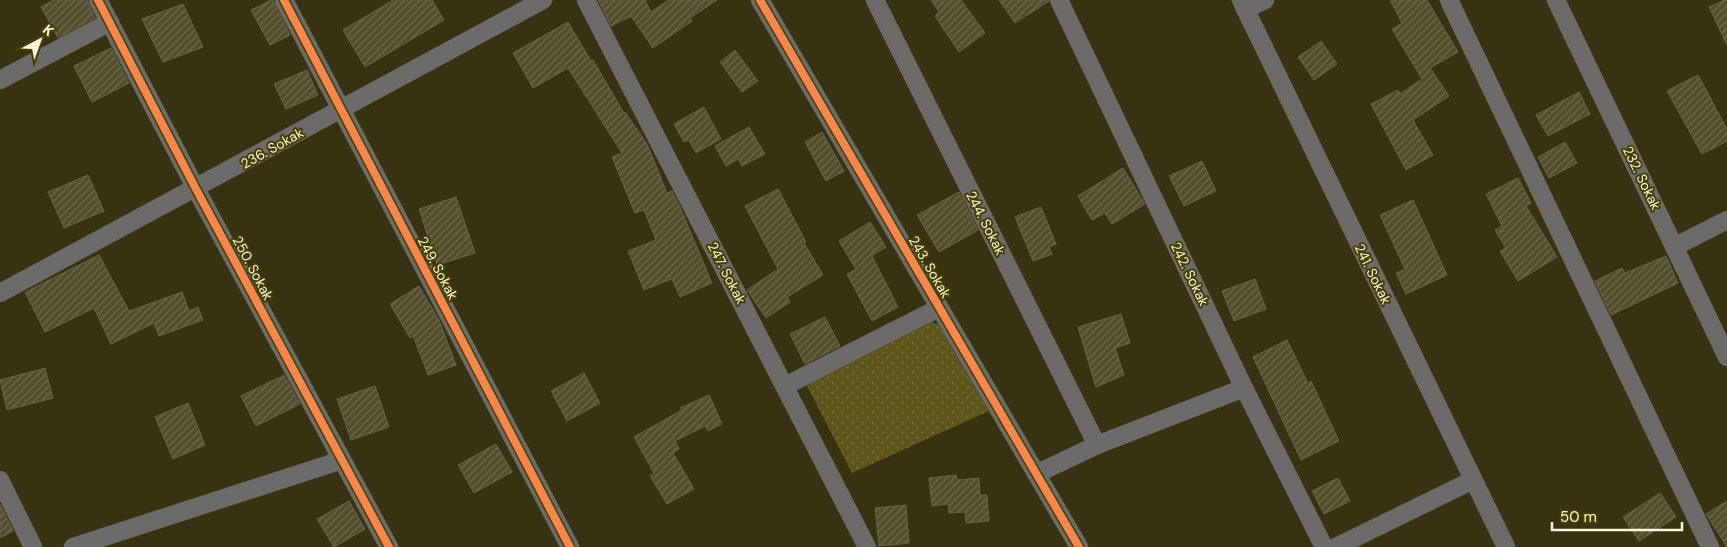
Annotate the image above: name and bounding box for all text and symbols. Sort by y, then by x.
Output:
north arrow [15,15,65,65]
text: K [39,20,58,40]
street label: 236. Sokak [237,123,307,173]
street label: 232. Sokak [1619,143,1665,213]
street label: 244. Sokak [962,188,1010,258]
street label: 250. Sokak [229,233,277,303]
street label: 249. Sokak [414,233,462,303]
street label: 243. Sokak [905,233,955,301]
street label: 247. Sokak [704,239,750,307]
street label: 242. Sokak [1167,239,1213,309]
street label: 241. Sokak [1351,241,1395,307]
scale bar [1552,500,1682,532]
text: 50 m [1560,507,1597,527]

